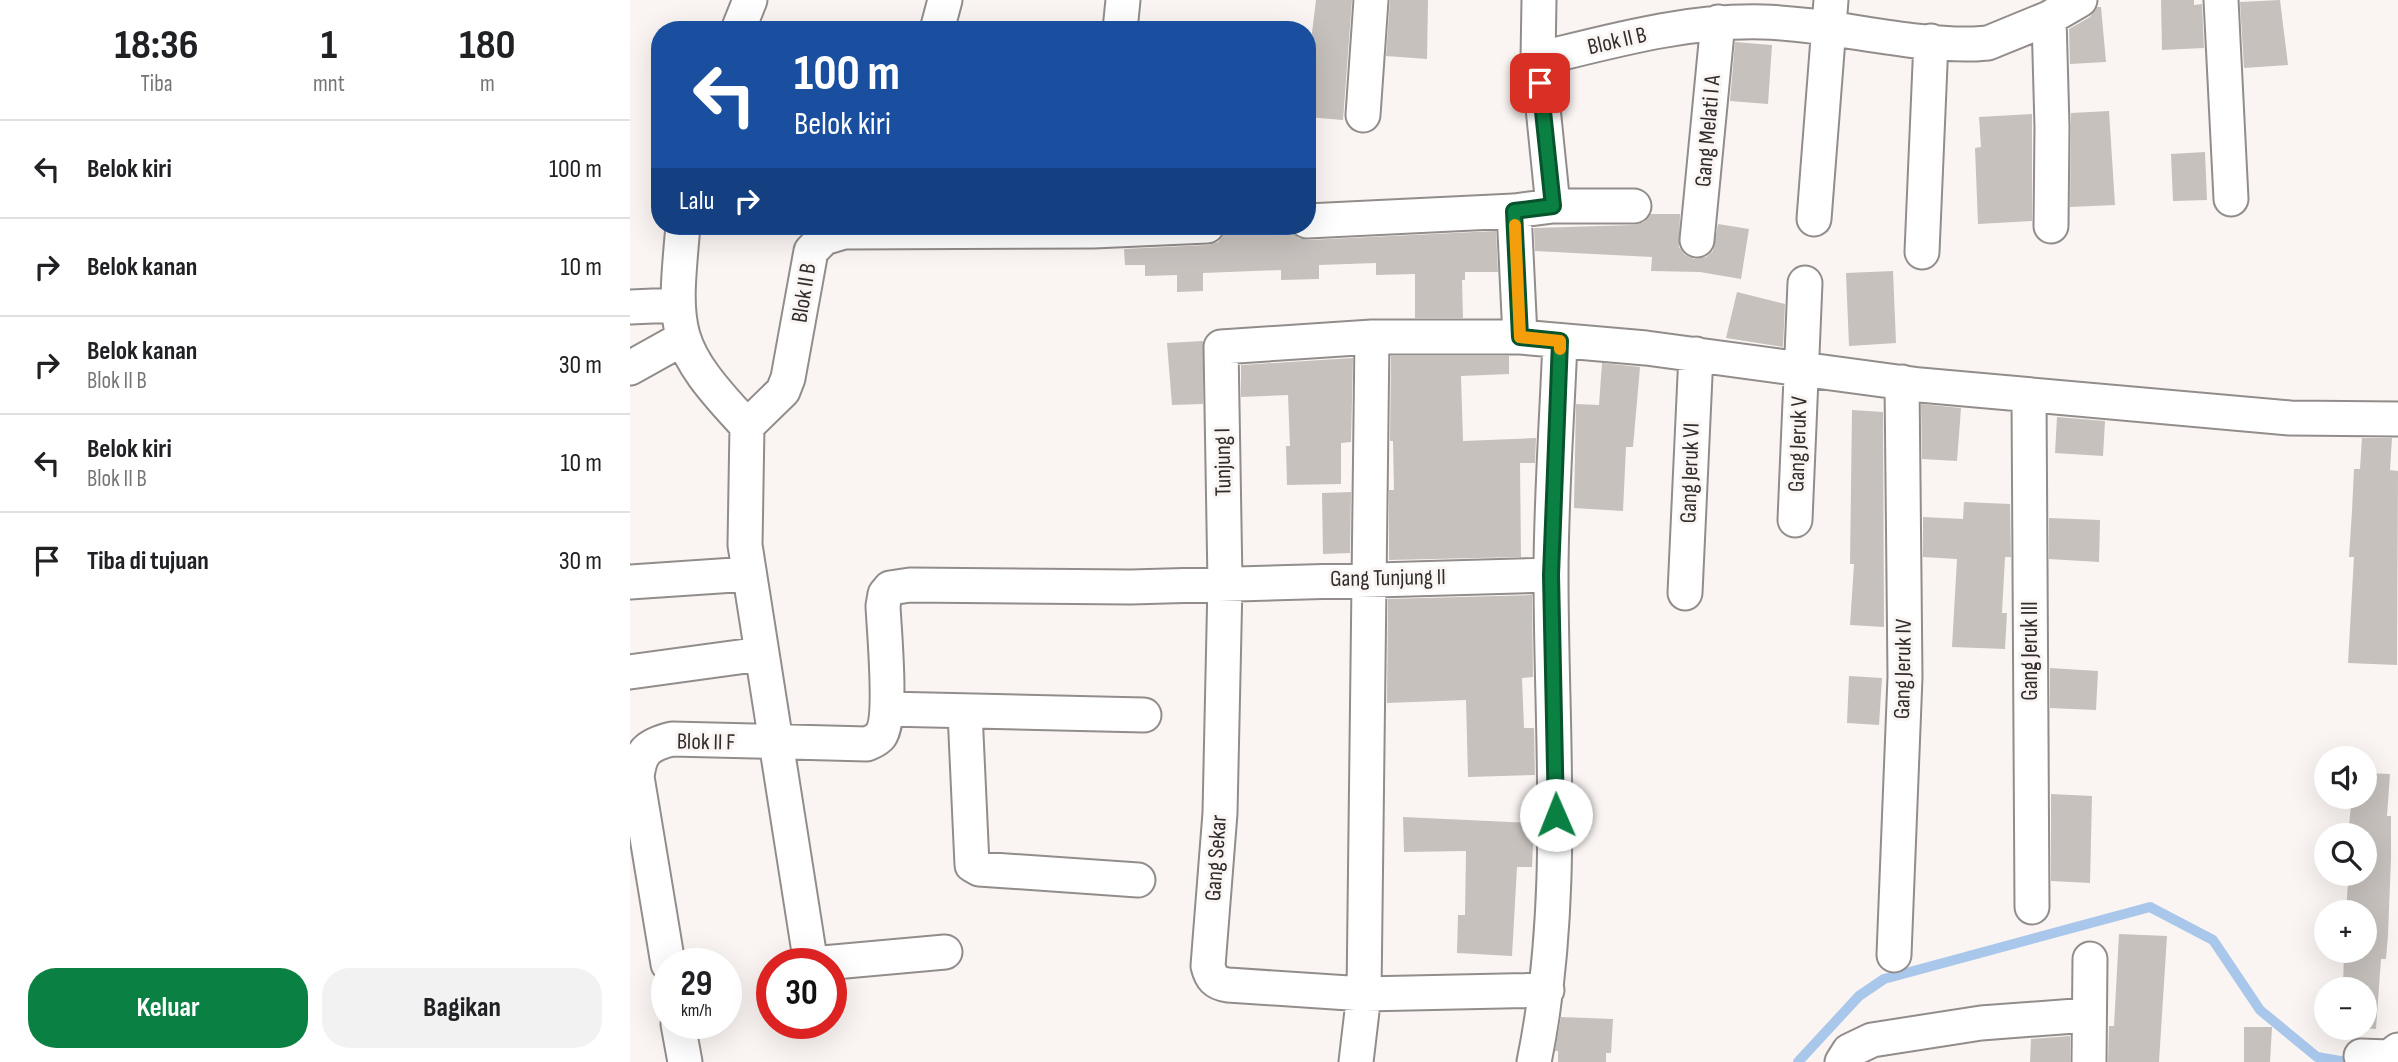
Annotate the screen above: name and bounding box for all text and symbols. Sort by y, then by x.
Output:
text: 18:36 [114,20,199,71]
text: 1 [321,20,337,71]
text: 180 [459,20,516,71]
street label: Blok II B [1585,21,1649,61]
text: 100 m [794,45,900,104]
icon: left [679,49,770,140]
pin [1510,53,1570,113]
icon: arrive [1521,64,1559,102]
text: Tiba [141,70,173,98]
text: mnt [313,70,345,98]
text: m [480,70,495,98]
street label: Gang Melati I A [1689,74,1727,188]
text: Belok kiri [794,105,891,144]
icon: left [28,150,66,188]
text: Belok kiri [87,154,172,185]
text: 100 m [549,154,602,185]
icon: right [728,182,766,220]
text: Lalu [679,186,714,217]
icon: right [28,248,66,286]
text: Belok kanan [87,252,197,283]
text: 10 m [560,252,602,283]
street label: Blok II B [786,261,822,325]
text: Belok kanan [87,336,197,367]
icon: right [28,346,66,384]
text: 30 m [559,350,602,381]
text: Blok II B [87,367,147,395]
street label: Gang Jeruk V [1782,395,1814,492]
street label: Gang Jeruk VI [1674,422,1706,524]
street label: Tunjung I [1208,428,1238,496]
text: Belok kiri [87,434,172,465]
icon: left [28,444,66,482]
text: 10 m [560,448,602,479]
text: Blok II B [87,465,147,493]
icon: arrive [28,542,66,580]
text: Tiba di tujuan [87,546,209,577]
text: 30 m [559,546,602,577]
street label: Gang Tunjung II [1330,563,1446,593]
street label: Gang Jeruk III [2016,601,2044,701]
street label: Gang Jeruk IV [1888,618,1918,719]
street label: Blok II F [677,727,735,757]
map controls [2314,746,2377,1040]
button: sound [2314,746,2377,809]
position arrow [1519,778,1593,852]
street label: Gang Sekar [1199,814,1233,902]
button: search [2314,823,2377,886]
button: + [2314,900,2377,963]
speed limit sign: 30 [756,948,847,1039]
text: 29 [681,963,712,1006]
button: Keluar [28,968,308,1048]
button: Bagikan [322,968,602,1048]
button: − [2314,977,2377,1040]
text: km/h [681,1000,712,1021]

